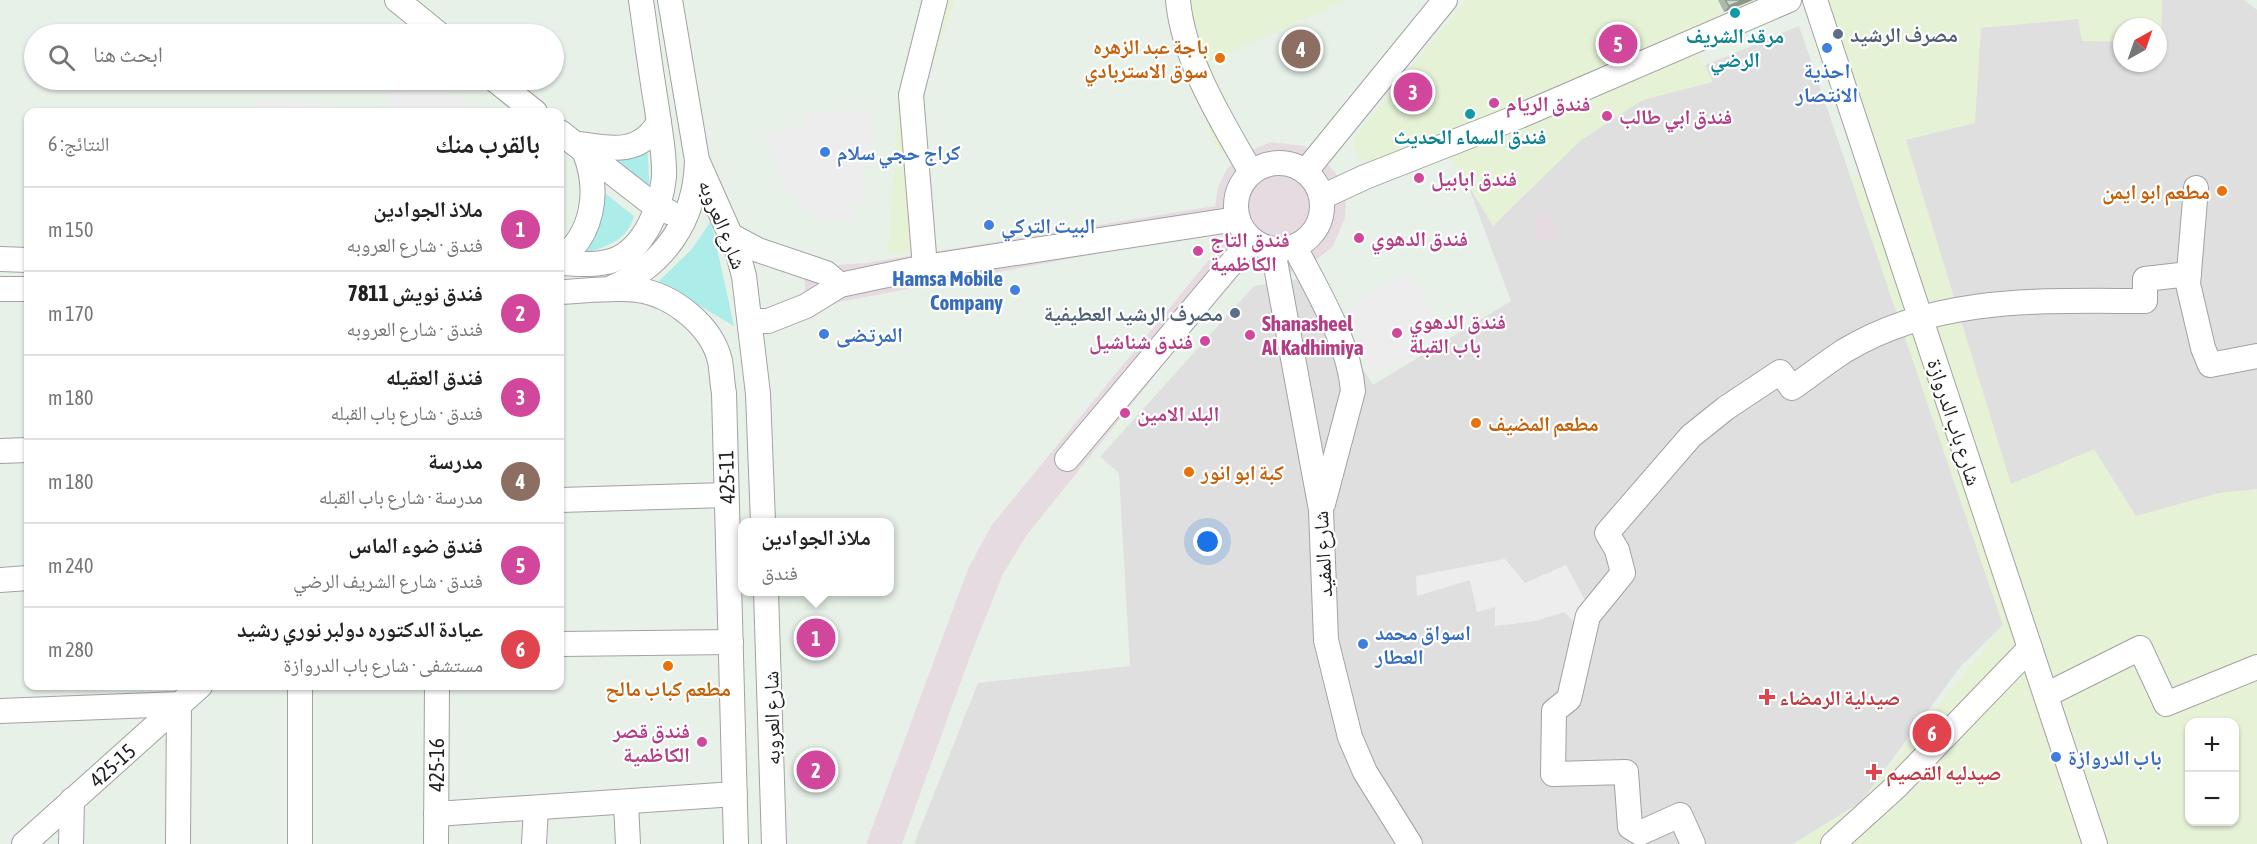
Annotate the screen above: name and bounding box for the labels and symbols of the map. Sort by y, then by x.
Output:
marker: مرقد الشريف الرضي [1728,6,1742,20]
north arrow [2113,18,2167,72]
pin: 5 [1598,22,1638,66]
place label: مصرف الرشيد [1850,22,1958,47]
place label: مرقد الشريف الرضي [1686,23,1784,76]
pin: 4 [1282,26,1320,72]
marker: مصرف الرشيد [1831,27,1845,41]
place label: باجة عبد الزهره سوق الاستربادي [1084,34,1208,87]
marker: احذية الانتصار [1820,41,1834,55]
marker: باجة عبد الزهره سوق الاستربادي [1213,51,1227,65]
place label: احذية الانتصار [1795,58,1858,106]
pin: 3 [1394,70,1432,115]
place label: فندق الريام [1506,91,1590,118]
marker: فندق الريام [1487,96,1501,110]
place label: فندق ابي طالب [1619,104,1732,133]
marker: فندق السماء الحديث [1463,107,1477,121]
marker: فندق ابي طالب [1600,109,1614,123]
place label: فندق السماء الحديث [1394,124,1546,150]
place label: كراج حجي سلام [837,140,960,169]
marker: كراج حجي سلام [818,145,832,159]
place label: فندق ابابيل [1431,166,1517,192]
marker: فندق ابابيل [1412,171,1426,185]
street label: شارع العروبه [692,176,752,273]
place label: مطعم ابو ايمن [2102,179,2210,206]
marker: مطعم ابو ايمن [2215,184,2229,198]
place label: البيت التركي [1001,213,1095,242]
marker: البيت التركي [982,218,996,232]
place label: فندق الدهوي [1371,226,1468,255]
place label: فندق التاج الكاظمية [1210,227,1290,276]
marker: فندق الدهوي [1352,231,1366,245]
marker: فندق التاج الكاظمية [1191,244,1205,258]
place label: Hamsa Mobile Company [892,266,1003,314]
marker: Hamsa Mobile Company [1008,283,1022,297]
place label: مصرف الرشيد العطيفية [1044,301,1223,326]
marker: مصرف الرشيد العطيفية [1228,306,1242,320]
place label: فندق الدهوي باب القبلة [1409,309,1506,358]
place label: Shanasheel Al Kadhimiya [1261,311,1364,359]
place label: المرتضى [836,322,903,348]
marker: فندق الدهوي باب القبلة [1390,326,1404,340]
marker: المرتضى [817,327,831,341]
marker: Shanasheel Al Kadhimiya [1243,328,1257,342]
place label: فندق شناشيل [1089,329,1193,355]
marker: فندق شناشيل [1198,334,1212,348]
street label: شارع باب الدروازة [1921,356,1987,489]
place label: البلد الامين [1137,401,1219,427]
marker: البلد الامين [1118,406,1132,420]
place label: مطعم المضيف [1488,411,1599,438]
marker: مطعم المضيف [1469,416,1483,430]
street label: 425-11 [713,450,739,504]
place label: كبة ابو انور [1200,460,1284,485]
marker: كبة ابو انور [1182,465,1196,479]
street label: شارع المفيد [1308,510,1338,598]
your location [1193,527,1222,556]
pin: 1 [796,616,836,660]
place label: اسواق محمد العطار [1374,620,1471,668]
marker: اسواق محمد العطار [1356,637,1370,651]
marker: مطعم كباب مالح [661,659,675,673]
street label: شارع العروبه [758,670,786,765]
place label: مطعم كباب مالح [605,676,731,703]
place label: صيدلية الرمضاء [1779,685,1900,710]
marker: صيدلية الرمضاء [1760,690,1774,704]
pin: 6 [1912,710,1952,756]
place label: فندق قصر الكاظمية [612,718,690,767]
marker: فندق قصر الكاظمية [695,735,709,749]
street label: 425-15 [84,738,140,792]
street label: 425-16 [424,738,448,792]
place label: باب الدروازة [2068,745,2162,770]
pin: 2 [796,748,836,792]
marker: باب الدروازة [2049,750,2063,764]
place label: صيدليه القصيم [1886,760,2001,787]
marker: صيدليه القصيم [1867,765,1881,779]

